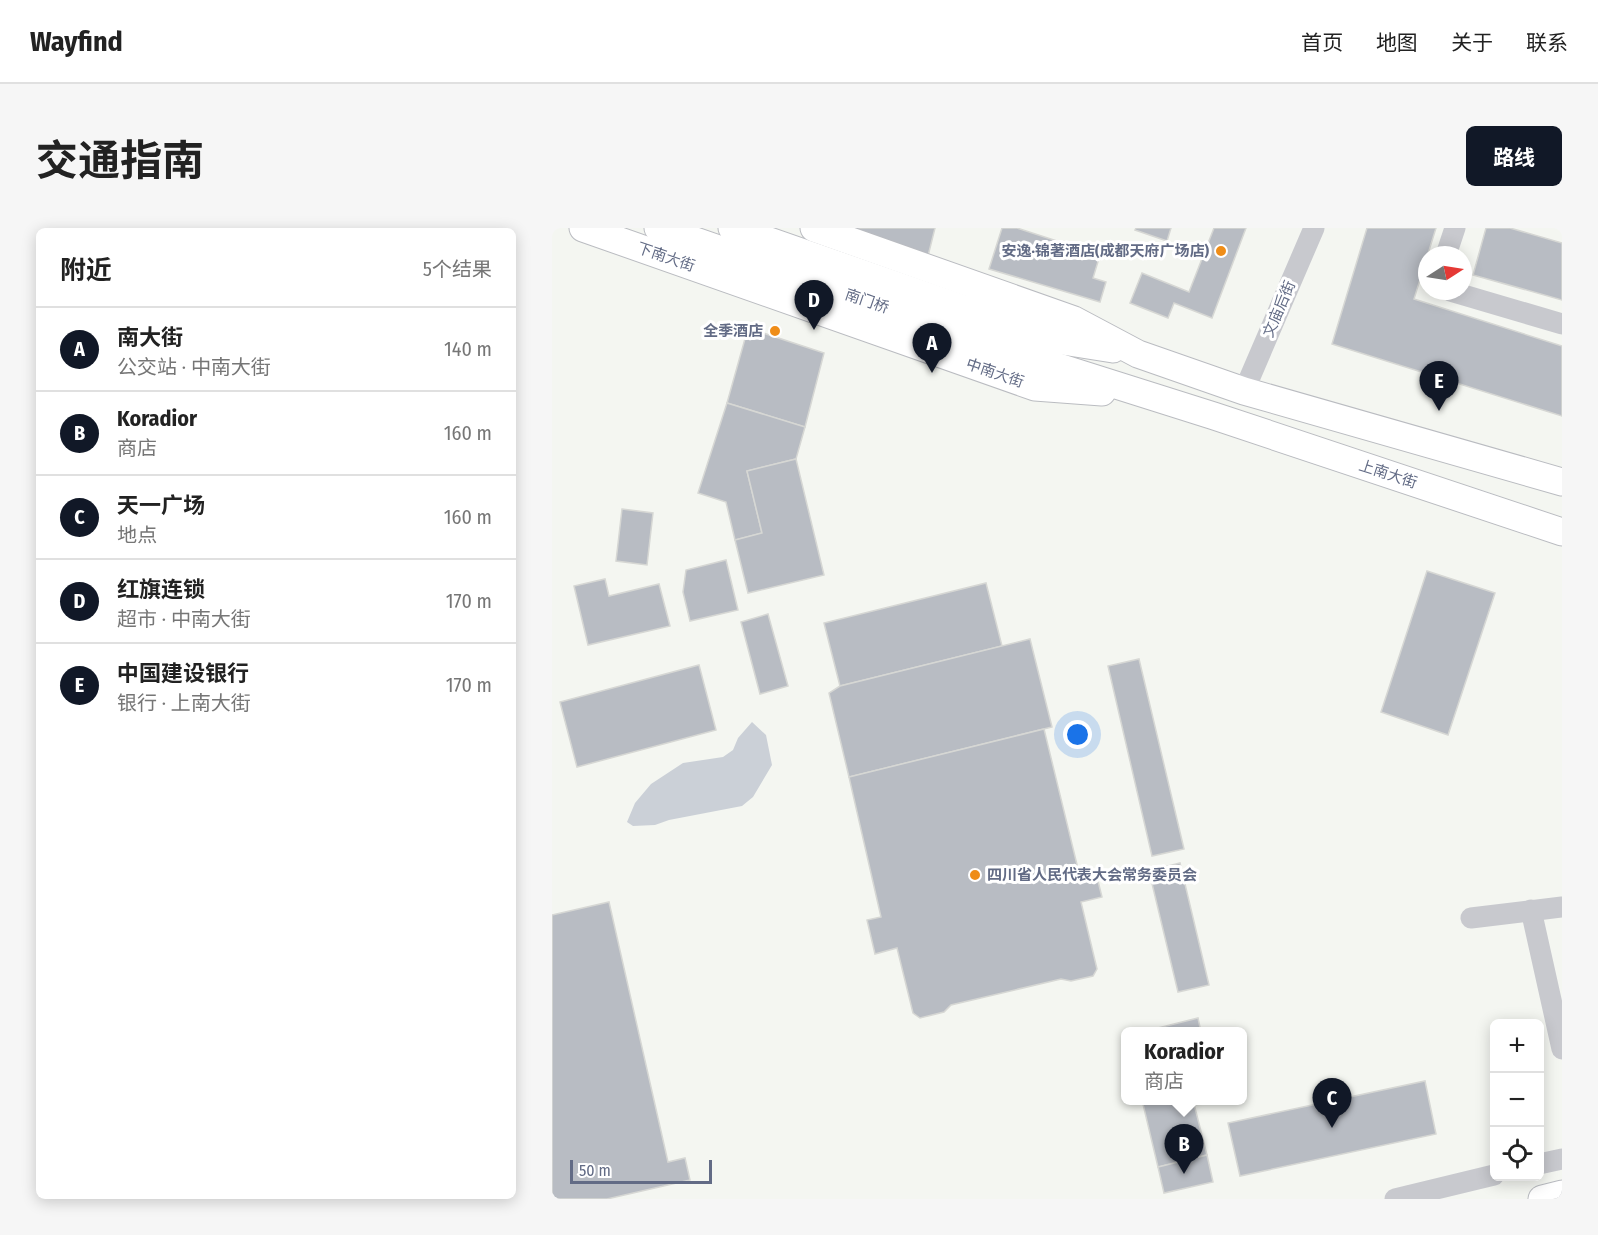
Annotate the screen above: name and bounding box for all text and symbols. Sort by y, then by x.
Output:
text: Wayfind [30,25,123,58]
text: 首页 [1301,30,1343,56]
text: 地图 [1376,30,1418,56]
text: 关于 [1451,30,1493,56]
text: 联系 [1526,30,1568,56]
button: 路线 [1466,126,1562,186]
text: 交通指南 [36,136,204,186]
street label: 下南大街 [635,239,697,275]
place label: 安逸·锦著酒店(成都天府广场店) [1002,242,1209,260]
marker: 安逸·锦著酒店(成都天府广场店) [1214,244,1228,258]
north arrow [1418,246,1472,300]
text: 附近 [60,255,112,286]
text: 5个结果 [423,257,492,281]
street label: 文庙后街 [1259,278,1299,340]
pin: D [794,280,834,330]
street label: 南门桥 [843,285,891,317]
place label: 全季酒店 [703,322,763,340]
text: 南大街 [117,324,183,351]
marker: 全季酒店 [768,324,782,338]
pin: A [912,324,952,373]
text: A [74,337,85,361]
text: 140 m [444,337,492,361]
text: 公交站 · 中南大街 [117,355,271,379]
street label: 中南大街 [964,355,1026,391]
pin: E [1420,362,1458,411]
text: Koradior [117,405,197,432]
text: B [74,421,85,445]
text: 160 m [444,421,492,445]
text: 商店 [117,436,157,460]
street label: 上南大街 [1357,456,1419,492]
text: 天一广场 [117,492,205,519]
text: C [74,505,85,529]
text: 160 m [444,505,492,529]
text: 地点 [117,523,157,547]
text: 红旗连锁 [117,576,205,603]
text: D [74,589,85,613]
text: 170 m [446,589,492,613]
text: 超市 · 中南大街 [117,607,251,631]
text: 中国建设银行 [117,660,249,687]
text: E [75,673,84,697]
text: 170 m [446,673,492,697]
text: 银行 · 上南大街 [117,691,251,715]
your location [1063,720,1092,749]
place label: 四川省人民代表大会常务委员会 [987,866,1197,884]
marker: 四川省人民代表大会常务委员会 [968,868,982,882]
map controls [1490,1019,1544,1181]
button: + [1490,1019,1544,1073]
popup [1121,1027,1247,1105]
text: Koradior [1144,1038,1224,1065]
text: 商店 [1144,1069,1184,1093]
button: − [1490,1073,1544,1127]
pin: C [1312,1078,1352,1128]
pin: B [1164,1124,1204,1174]
button: locate [1490,1127,1544,1181]
scale bar [570,1157,712,1184]
text: 50 m [579,1161,611,1180]

